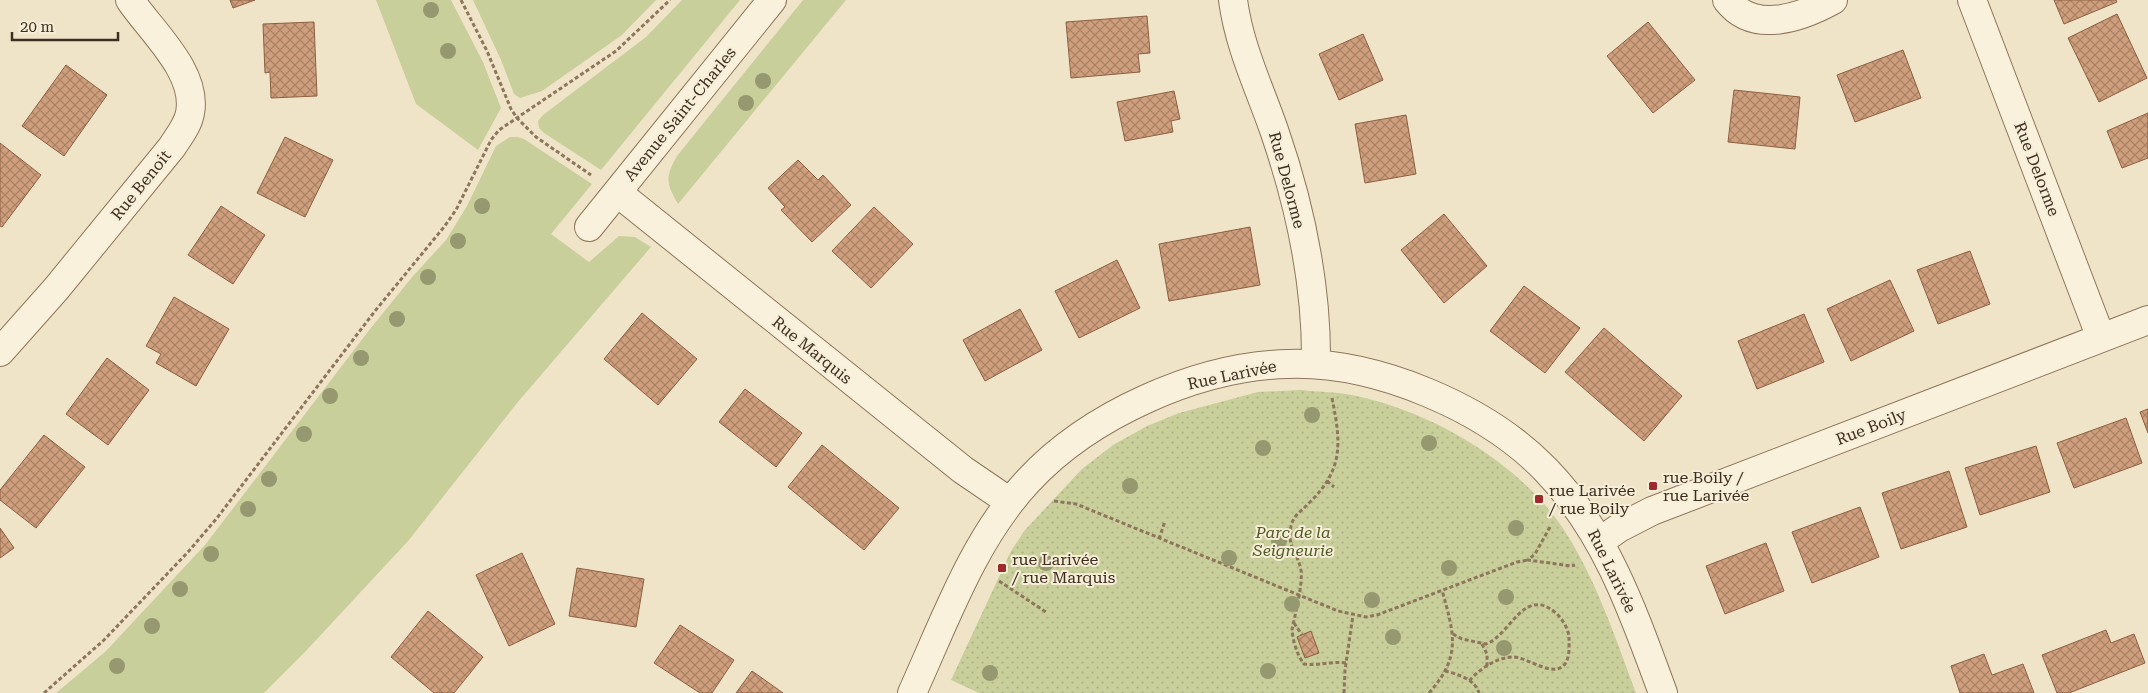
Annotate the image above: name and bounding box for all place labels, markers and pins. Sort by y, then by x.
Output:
place label: rue Boily / rue Larivée [1663,468,1750,505]
marker: rue Boily / rue Larivée [1647,480,1659,492]
place label: rue Larivée / rue Boily [1548,481,1636,518]
marker: rue Larivée / rue Boily [1533,493,1545,505]
place label: rue Larivée / rue Marquis [1011,550,1116,587]
marker: rue Larivée / rue Marquis [996,562,1008,574]

